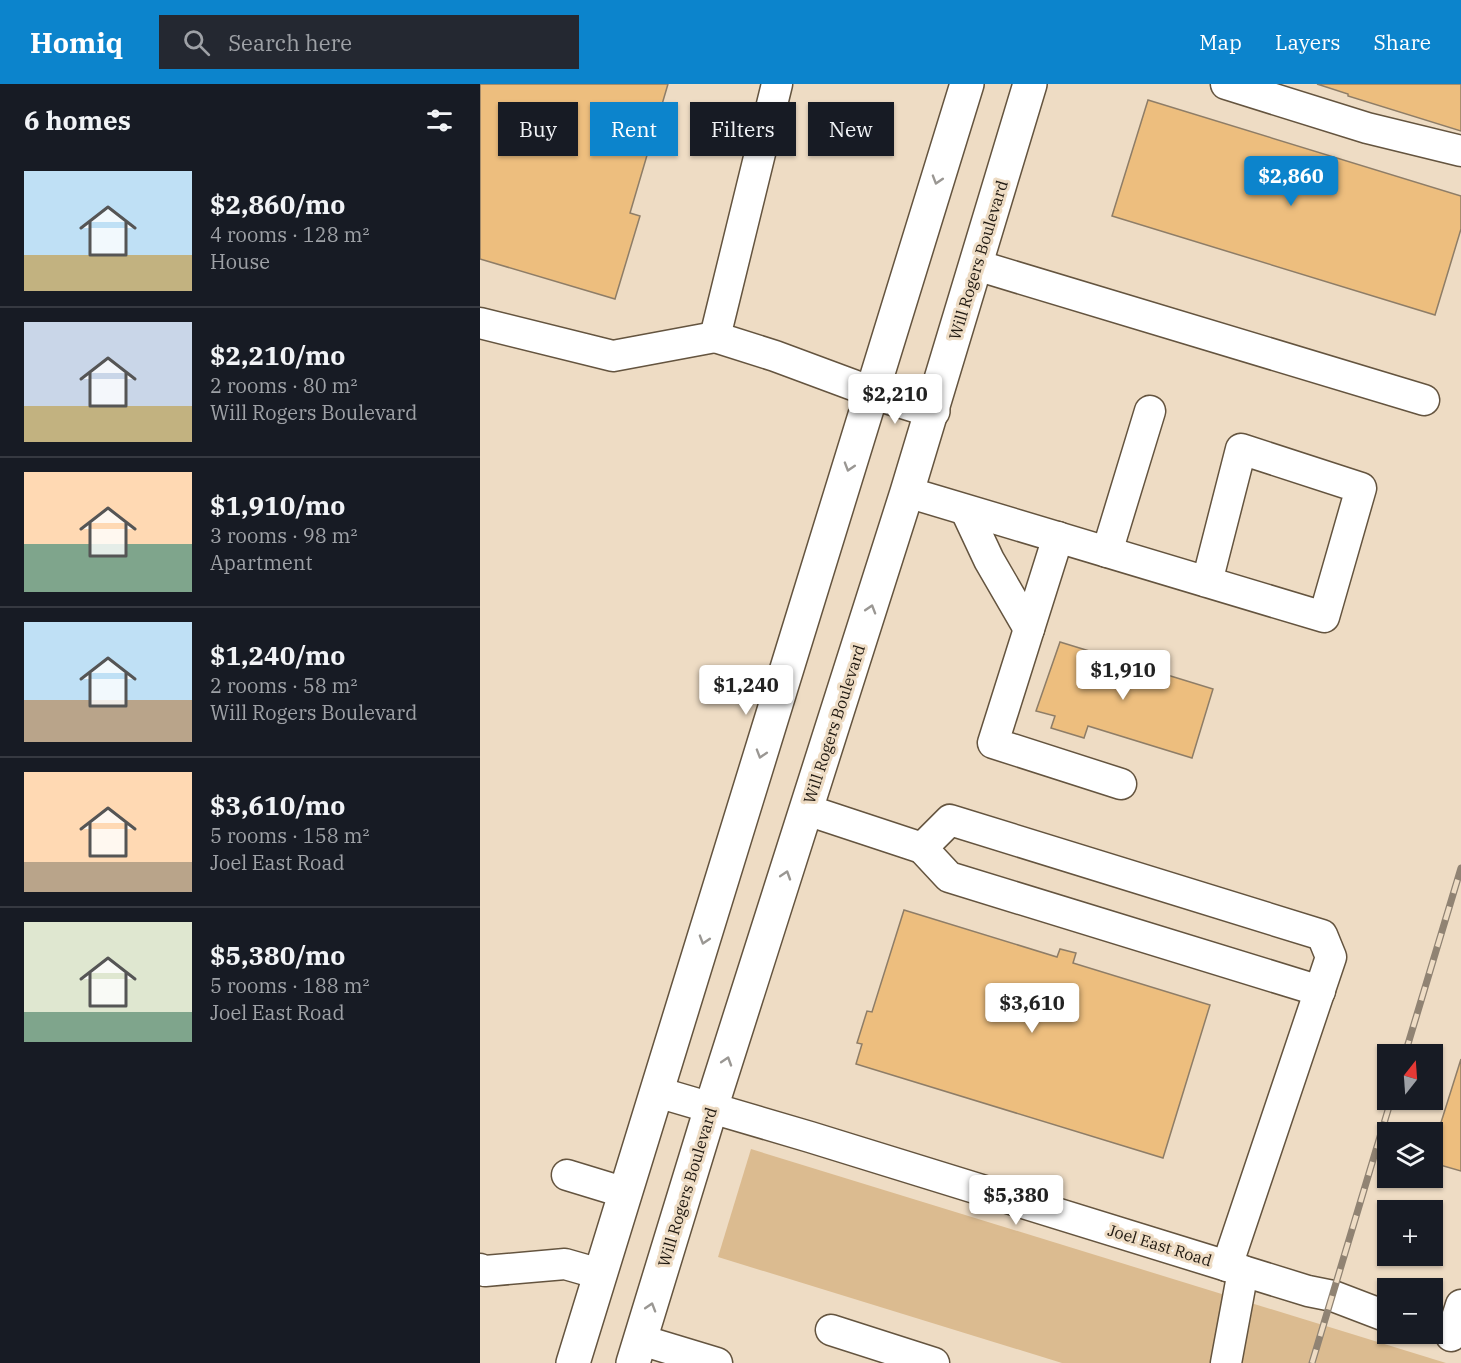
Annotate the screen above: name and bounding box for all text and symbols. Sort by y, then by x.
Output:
search box [159,15,579,69]
text: Homiq [30,24,123,61]
icon: search [180,26,213,59]
text: Search here [228,28,352,57]
text: Map [1199,28,1242,56]
text: Layers [1275,28,1341,56]
text: Share [1374,28,1431,56]
chip: Buy [498,102,578,156]
chip: Rent [590,102,678,156]
chip: Filters [690,102,796,156]
chip: New [808,102,894,156]
text: 6 homes [24,103,131,137]
icon: filters [423,104,456,137]
pin: $2,860 [1242,156,1340,207]
text: $2,860 [1258,162,1324,189]
one-way arrow [932,174,944,185]
street label: Will Rogers Boulevard [944,178,1012,342]
text: $2,860/mo [210,187,345,221]
icon: home [72,195,144,267]
text: 4 rooms · 128 m² [210,221,369,248]
text: House [210,248,270,275]
text: $2,210/mo [210,338,345,372]
icon: home [72,346,144,418]
text: 2 rooms · 80 m² [210,372,357,399]
pin: $2,210 [846,374,944,425]
text: $2,210 [862,380,928,407]
text: Will Rogers Boulevard [210,399,417,426]
one-way arrow [844,461,856,472]
text: $1,910/mo [210,488,345,522]
icon: home [72,496,144,568]
text: 3 rooms · 98 m² [210,522,357,549]
text: Apartment [210,549,313,576]
one-way arrow [864,604,876,615]
text: $1,240/mo [210,638,345,672]
street label: Will Rogers Boulevard [799,642,869,806]
icon: home [72,646,144,718]
pin: $1,910 [1074,650,1172,701]
text: $1,910 [1090,656,1156,683]
pin: $1,240 [697,665,795,716]
text: $1,240 [713,671,779,698]
text: 2 rooms · 58 m² [210,672,357,699]
text: Will Rogers Boulevard [210,699,417,726]
one-way arrow [756,748,768,759]
text: $3,610/mo [210,788,345,822]
icon: home [72,796,144,868]
text: 5 rooms · 158 m² [210,822,369,849]
text: Joel East Road [210,849,345,876]
one-way arrow [779,870,791,881]
one-way arrow [699,934,711,945]
text: $5,380/mo [210,938,345,972]
icon: home [72,946,144,1018]
text: 5 rooms · 188 m² [210,972,369,999]
pin: $3,610 [983,983,1081,1034]
text: $3,610 [999,989,1065,1016]
text: Joel East Road [210,999,345,1026]
north arrow [1377,1044,1443,1110]
map controls [1377,1044,1443,1344]
one-way arrow [719,1056,732,1067]
street label: Will Rogers Boulevard [653,1105,721,1269]
button: layers [1377,1122,1443,1188]
pin: $5,380 [967,1175,1065,1226]
text: $5,380 [983,1181,1049,1208]
button: + [1377,1200,1443,1266]
street label: Joel East Road [1106,1220,1215,1270]
button: − [1377,1278,1443,1344]
one-way arrow [643,1302,656,1313]

